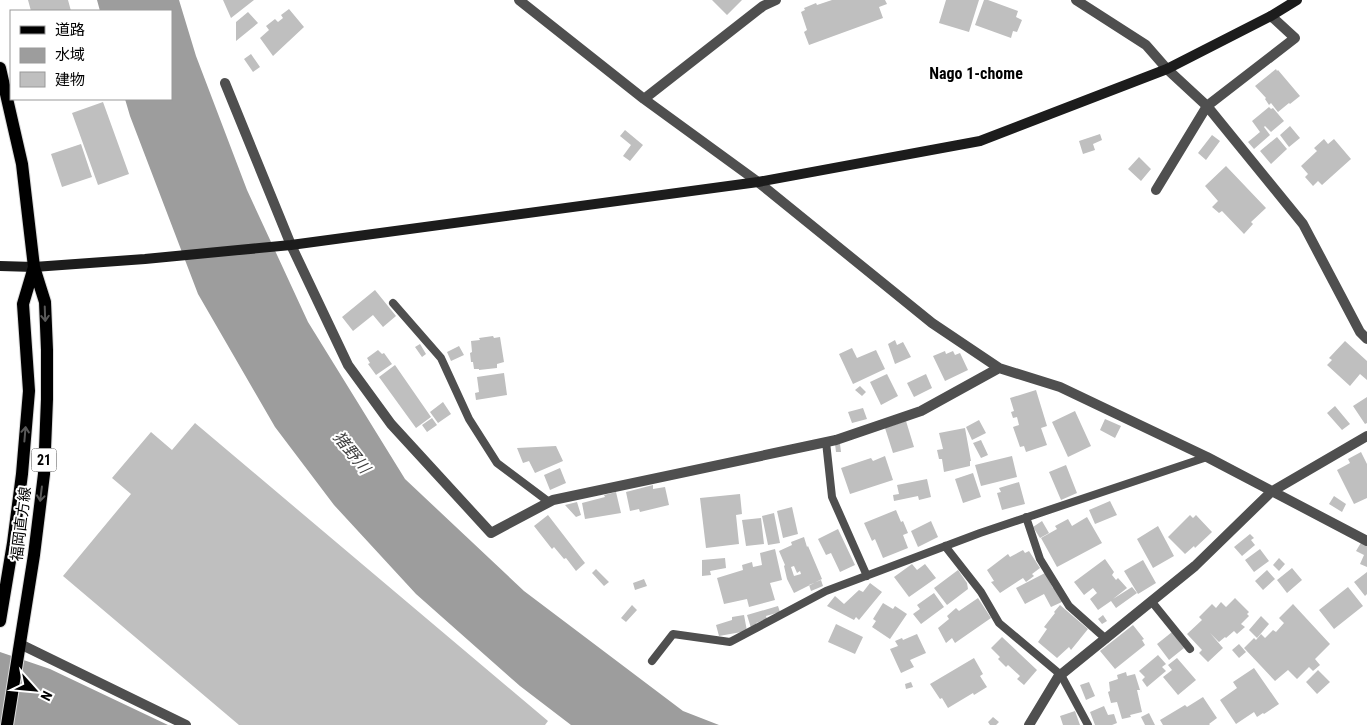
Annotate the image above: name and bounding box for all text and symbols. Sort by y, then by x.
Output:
legend [10,10,172,100]
text: 道路 [55,21,85,39]
text: 水域 [55,46,85,64]
district label: Nago 1-chome [929,64,1023,83]
text: 建物 [55,71,85,89]
one-way arrow [41,306,50,322]
one-way arrow [21,426,30,442]
water label: 猪野川 [329,428,375,478]
road number: 21 [32,448,56,472]
one-way arrow [36,485,46,501]
street label: 福岡直方線 [7,486,35,562]
north arrow [10,665,60,715]
text: N [38,688,56,703]

